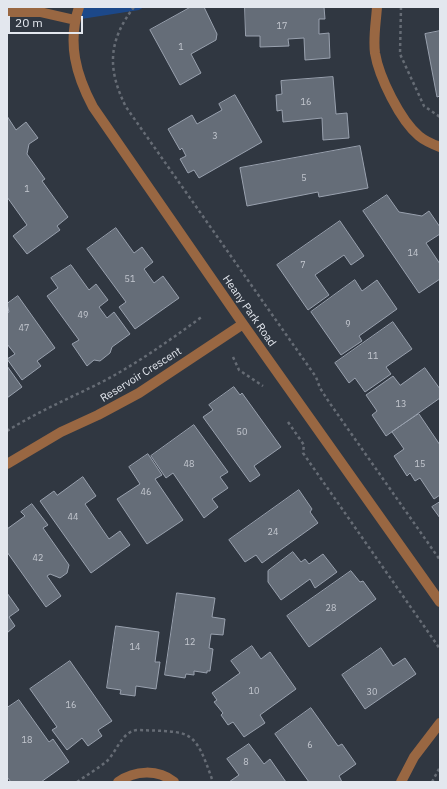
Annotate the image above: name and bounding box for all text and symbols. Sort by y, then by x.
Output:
scale bar [10,8,85,34]
text: 20 m [15,15,43,30]
house number: 17 [277,21,287,31]
house number: 1 [178,42,184,52]
house number: 16 [301,97,311,107]
house number: 3 [212,131,218,141]
house number: 5 [301,173,307,183]
house number: 1 [24,184,30,194]
house number: 14 [408,248,418,258]
house number: 7 [300,260,306,270]
street label: Heany Park Road [219,273,279,349]
house number: 51 [125,274,135,284]
house number: 49 [78,310,88,320]
house number: 9 [345,319,351,329]
house number: 47 [19,323,29,333]
street label: Reservoir Crescent [98,345,184,405]
house number: 11 [368,351,378,361]
house number: 13 [396,399,406,409]
house number: 50 [237,427,247,437]
house number: 48 [184,459,194,469]
house number: 15 [415,459,425,469]
house number: 46 [141,487,151,497]
house number: 44 [68,512,78,522]
house number: 24 [268,527,278,537]
house number: 42 [33,553,43,563]
house number: 28 [326,603,336,613]
house number: 12 [185,637,195,647]
house number: 14 [130,642,140,652]
house number: 10 [249,686,259,696]
house number: 30 [367,687,377,697]
house number: 16 [66,700,76,710]
house number: 18 [22,735,32,745]
house number: 6 [307,740,313,750]
house number: 8 [243,757,249,767]

